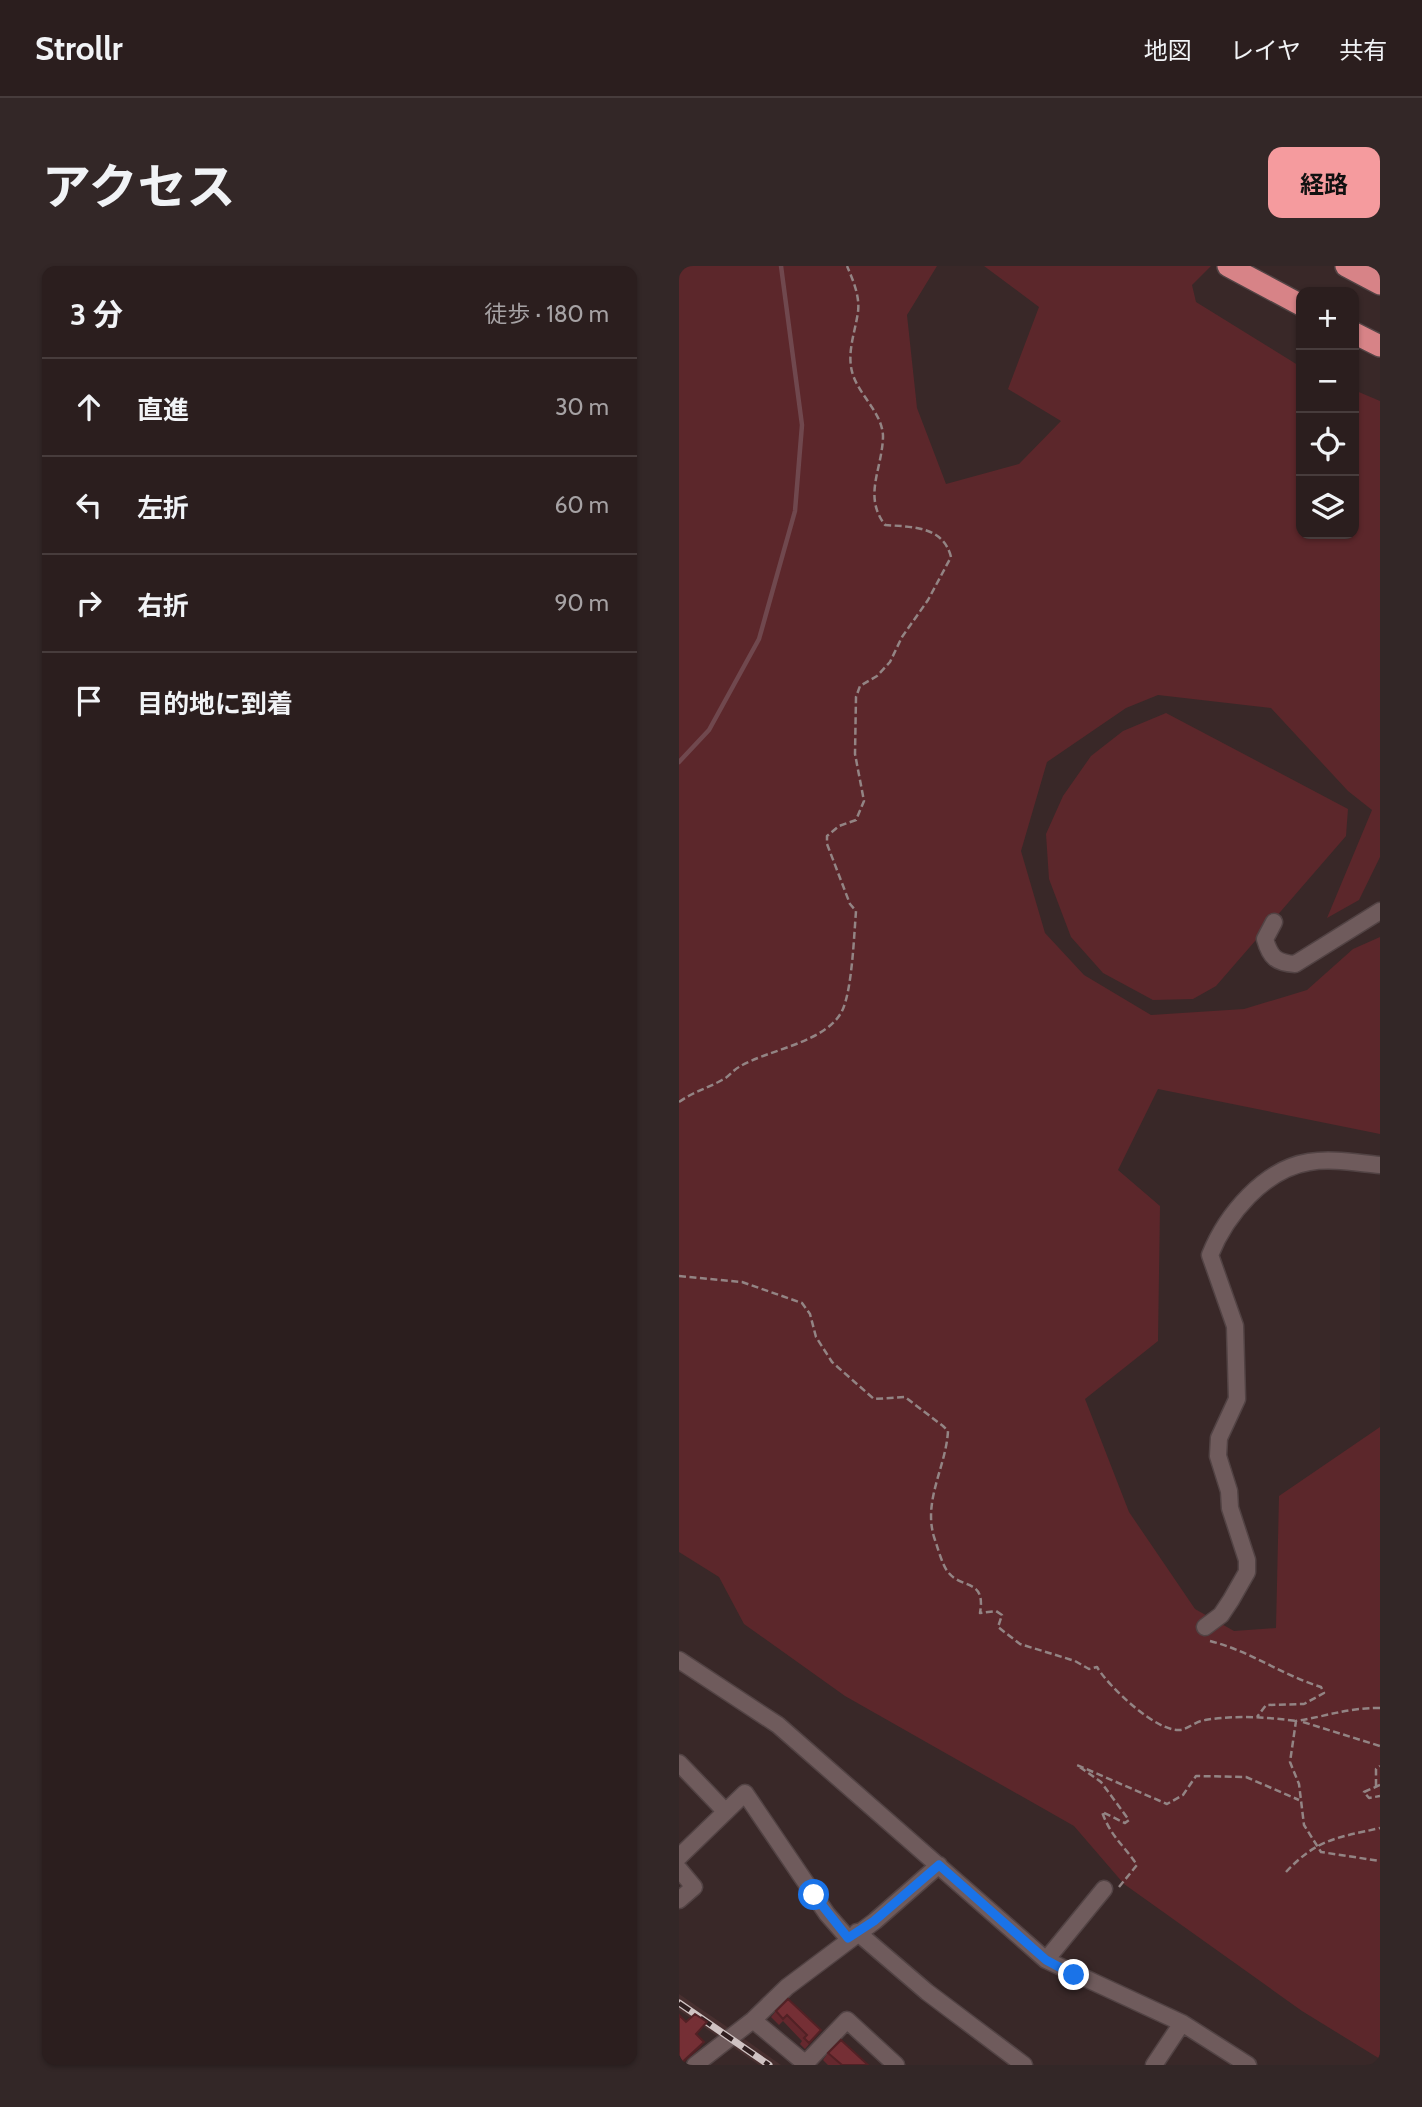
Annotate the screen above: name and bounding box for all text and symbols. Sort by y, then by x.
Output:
text: Strollr [35,28,123,68]
text: 地図 [1144,36,1192,65]
text: レイヤ [1230,36,1301,65]
text: 共有 [1339,36,1387,65]
button: 経路 [1268,147,1380,218]
text: アクセス [42,157,236,216]
map controls [1296,287,1359,539]
button: + [1296,287,1359,350]
text: 3 分 [70,296,123,333]
text: 徒歩 · 180 m [484,300,609,328]
button: − [1296,350,1359,413]
icon: ahead [70,388,108,426]
text: 30 m [555,393,609,421]
text: 直進 [137,394,189,426]
button: locate [1296,413,1359,476]
button: layers [1296,476,1359,539]
icon: left [70,486,108,524]
text: 60 m [555,491,609,519]
text: 左折 [137,492,189,524]
icon: right [70,584,108,622]
text: 90 m [555,589,609,617]
text: 右折 [137,590,189,622]
icon: arrive [70,682,108,720]
text: 目的地に到着 [137,688,293,720]
route start [798,1879,829,1910]
route end [1058,1959,1089,1990]

